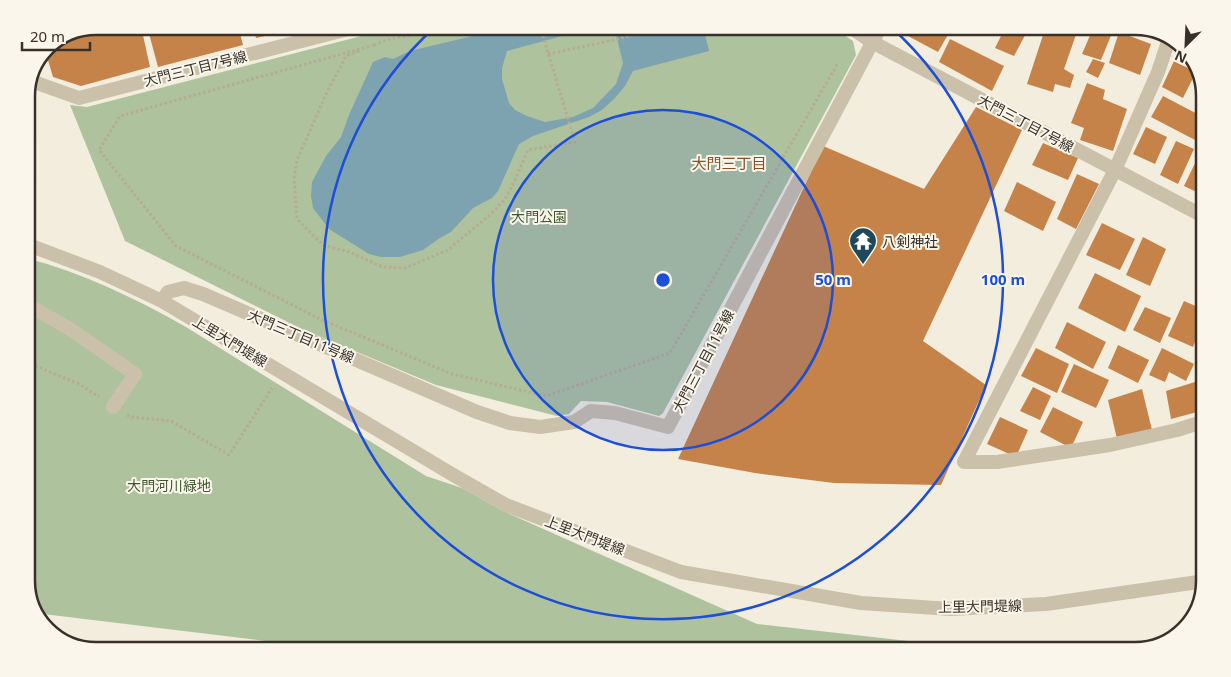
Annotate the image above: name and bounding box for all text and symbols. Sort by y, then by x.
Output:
scale bar [22,20,90,52]
north arrow [1161,20,1211,70]
text: 20 m [30,26,65,46]
street label: 大門三丁目7号線 [141,46,249,90]
text: N [1171,46,1190,68]
street label: 大門三丁目7号線 [975,90,1077,156]
district label: 大門三丁目 [691,153,767,173]
park label: 大門公園 [511,207,567,226]
temple icon: 八剣神社 [848,226,878,265]
place label: 八剣神社 [882,232,938,251]
text: 50 m [815,269,851,289]
text: 100 m [981,269,1025,289]
centre of rings [654,271,672,289]
street label: 大門三丁目11号線 [245,305,357,367]
street label: 大門三丁目11号線 [668,306,738,416]
street label: 上里大門堤線 [189,311,271,371]
park label: 大門河川緑地 [127,476,211,495]
street label: 上里大門堤線 [542,511,628,559]
street label: 上里大門堤線 [938,596,1022,616]

